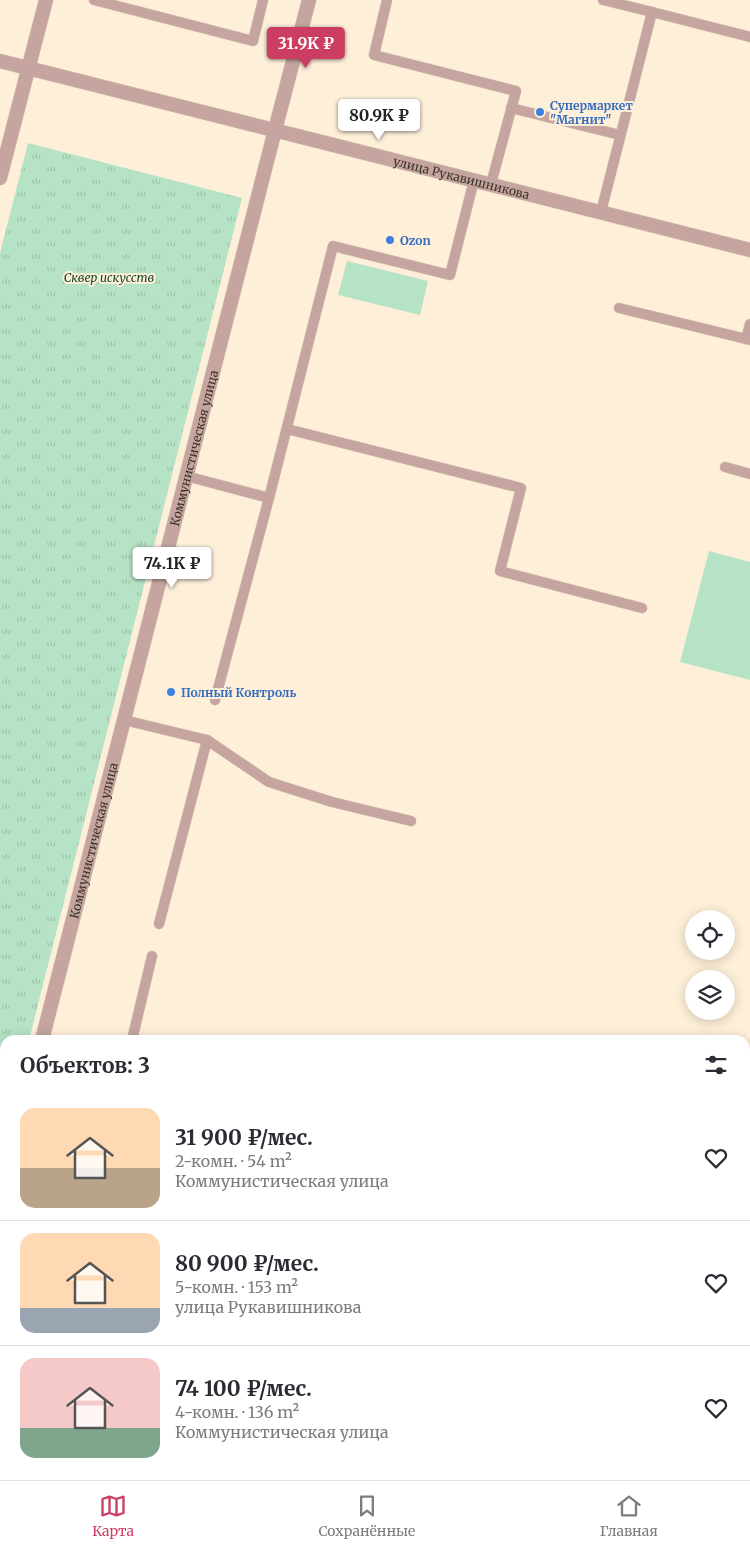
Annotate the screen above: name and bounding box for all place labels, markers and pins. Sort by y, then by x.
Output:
pin: 31.9K ₽ [260,27,352,69]
pin: 80.9K ₽ [333,98,425,141]
place label: Супермаркет "Магнит" [550,98,633,127]
marker: Супермаркет "Магнит" [534,106,546,118]
place label: Ozon [400,233,431,248]
marker: Ozon [384,234,396,246]
pin: 74.1K ₽ [126,546,218,589]
place label: Полный Контроль [181,685,296,700]
marker: Полный Контроль [165,686,177,698]

